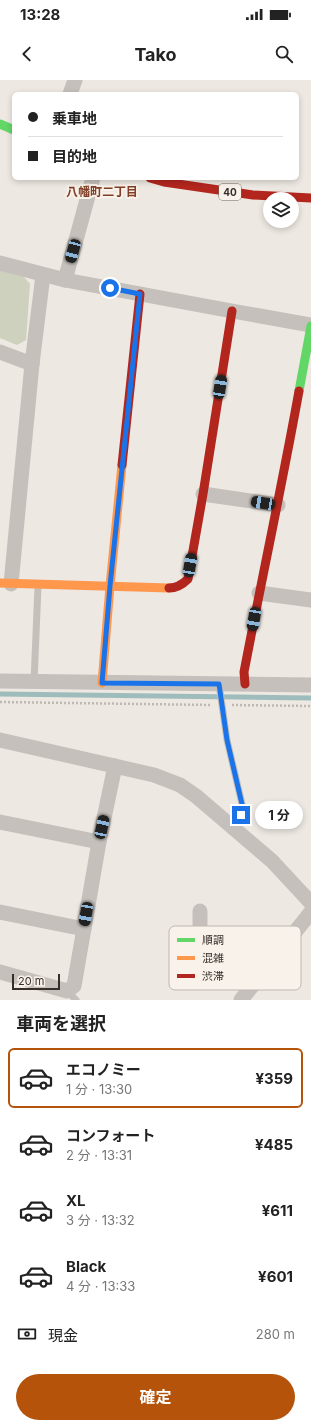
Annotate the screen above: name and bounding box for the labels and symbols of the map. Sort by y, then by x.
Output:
district label: 八幡町二丁目 [66,184,138,199]
road number: 40 [219,184,241,200]
car [64,238,82,264]
route start [101,279,119,297]
car [212,374,228,400]
car [250,495,276,511]
car [182,552,198,578]
car [246,606,262,632]
callout: 1 分 [255,801,303,829]
route end [232,806,250,824]
car [94,814,110,840]
car [78,901,94,927]
legend [169,926,301,990]
text: 順調 [202,933,224,947]
text: 混雑 [202,951,224,965]
text: 渋滞 [202,969,224,983]
scale bar [12,972,60,991]

